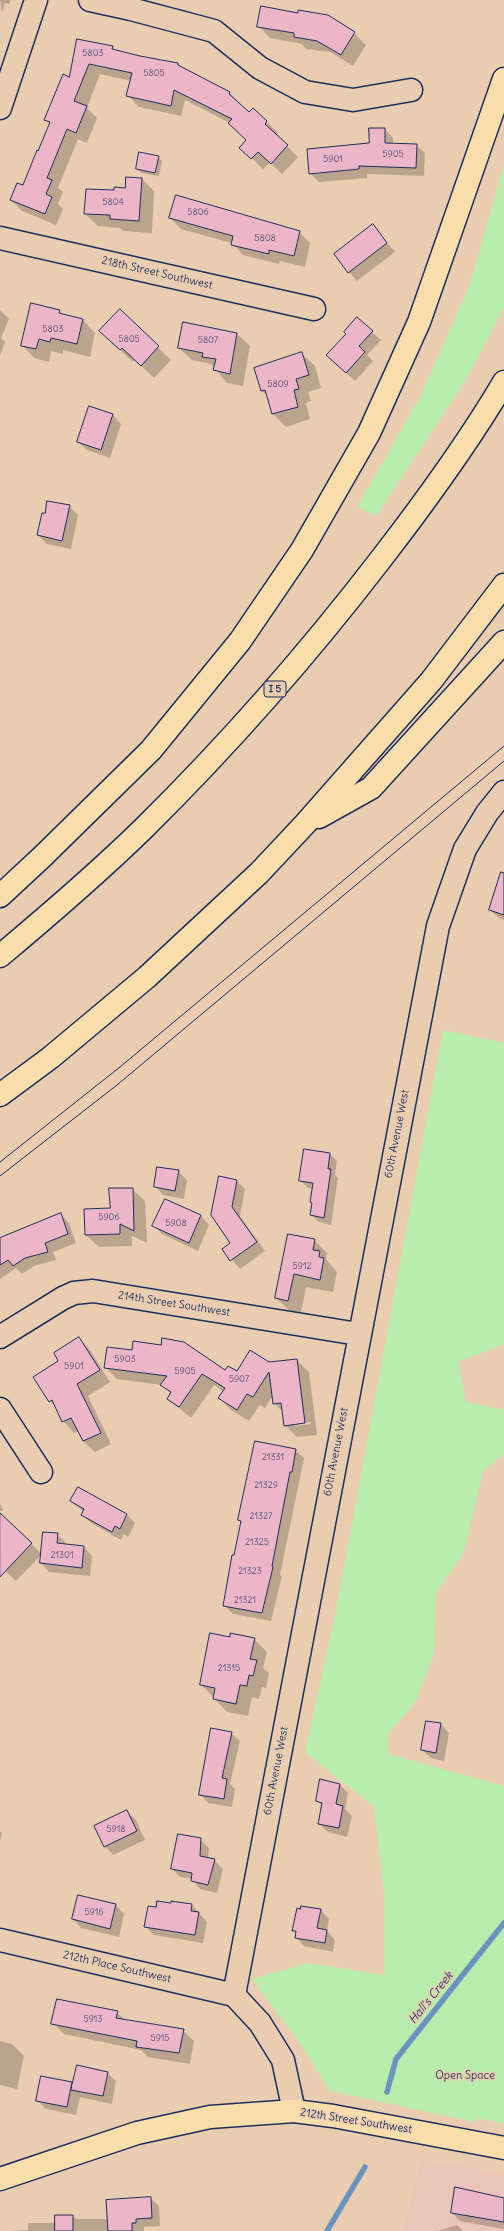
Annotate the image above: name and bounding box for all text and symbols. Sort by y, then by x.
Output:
house number: 5803 [82,48,104,58]
house number: 5805 [143,68,165,78]
house number: 5905 [382,149,404,159]
house number: 5901 [323,154,343,164]
house number: 5804 [102,197,124,207]
house number: 5806 [187,207,209,217]
house number: 5808 [254,233,276,243]
street label: 218th Street Southwest [100,254,214,292]
house number: 5803 [42,324,64,334]
house number: 5805 [118,334,140,344]
house number: 5807 [198,335,218,345]
house number: 5809 [267,379,289,389]
road number: I 5 [264,681,286,697]
street label: 60th Avenue West [382,1089,412,1179]
house number: 5906 [98,1212,120,1222]
house number: 5908 [165,1218,187,1228]
house number: 5912 [293,1261,311,1271]
street label: 214th Street Southwest [117,1289,231,1319]
house number: 5903 [114,1354,136,1364]
house number: 5901 [64,1361,84,1371]
house number: 5905 [174,1366,196,1376]
house number: 5907 [229,1374,249,1384]
street label: 60th Avenue West [321,1407,351,1497]
house number: 21331 [262,1452,284,1462]
house number: 21329 [254,1480,278,1490]
house number: 21327 [250,1511,272,1521]
house number: 21325 [245,1537,269,1547]
house number: 21301 [50,1550,74,1560]
house number: 21323 [238,1566,262,1576]
house number: 21321 [234,1595,256,1605]
house number: 21315 [218,1663,240,1673]
street label: 60th Avenue West [261,1726,291,1816]
house number: 5918 [106,1824,126,1834]
house number: 5916 [84,1907,104,1917]
street label: 212th Place Southwest [62,1948,172,1986]
water label: Hall's Creek [406,1969,456,2027]
house number: 5913 [83,2014,103,2024]
house number: 5915 [150,2033,170,2043]
park label: Open Space [435,2069,495,2083]
street label: 212th Street Southwest [299,2106,413,2136]

